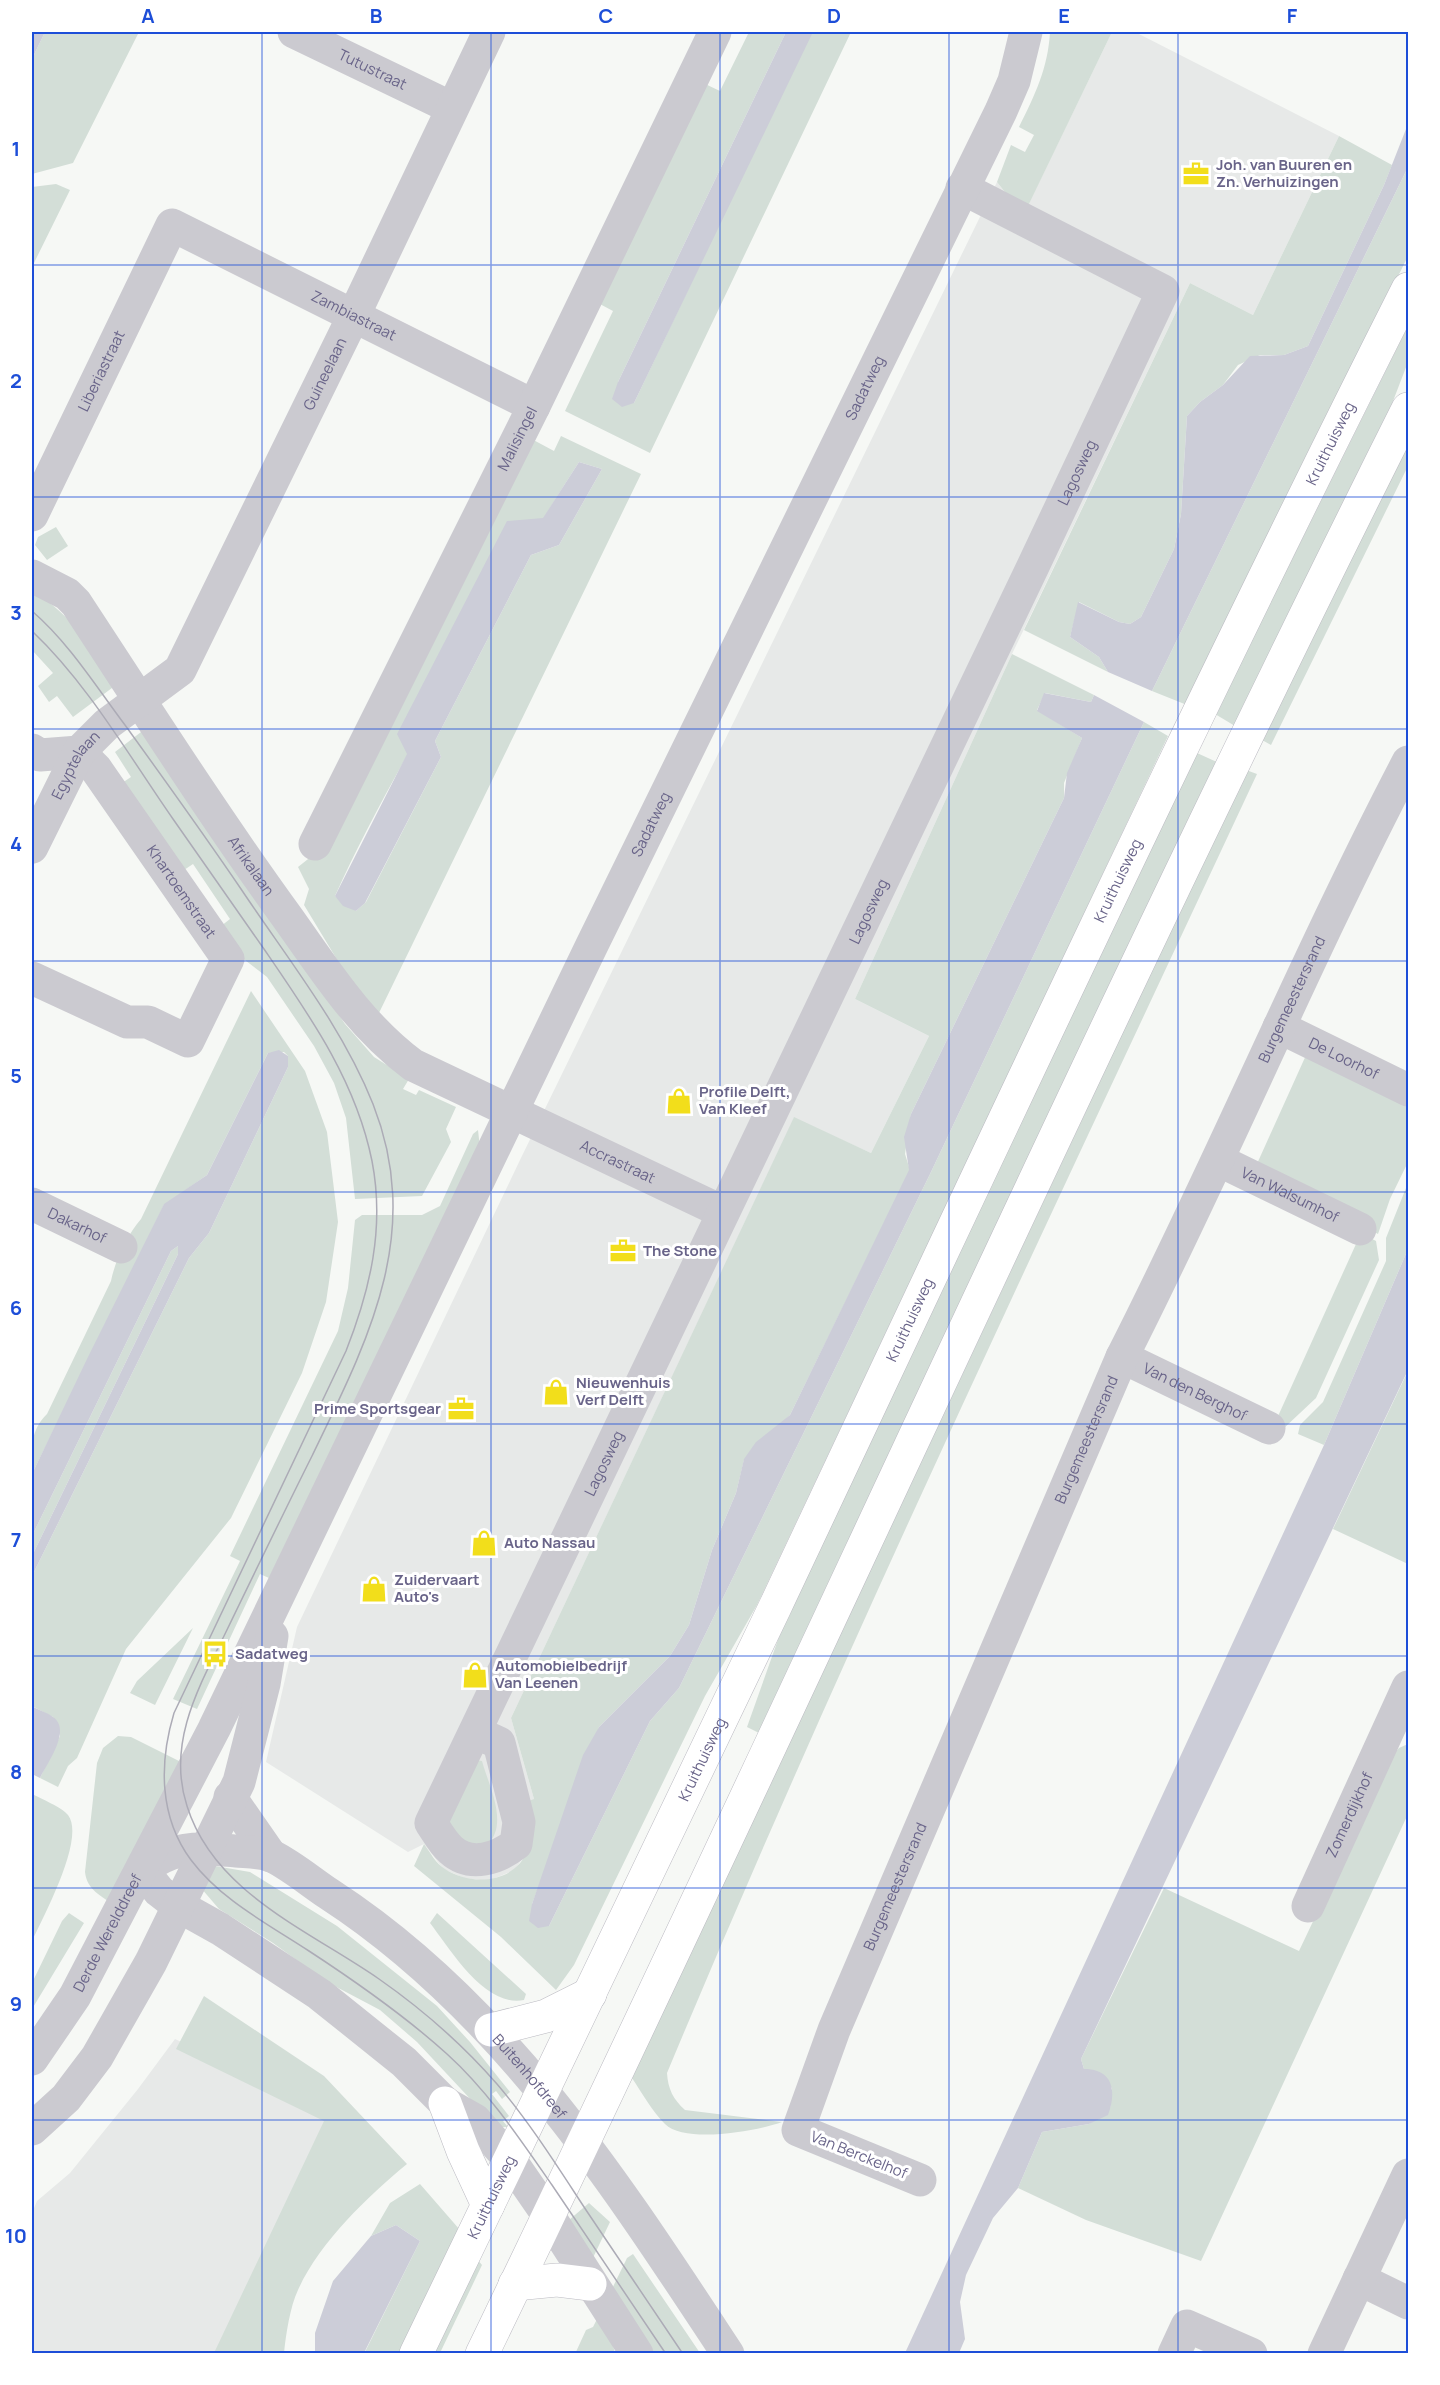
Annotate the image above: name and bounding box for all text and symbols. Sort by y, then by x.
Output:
text: A [141,2,155,29]
text: B [370,2,383,29]
text: C [599,2,613,29]
text: D [827,2,841,29]
text: E [1058,2,1070,29]
text: F [1287,2,1298,29]
street label: Tutustraat [335,44,410,95]
text: 1 [12,135,20,162]
place label: Joh. van Buuren en Zn. Verhuizingen [1216,154,1352,192]
office icon: Joh. van Buuren en Zn. Verhuizingen [1181,159,1211,189]
street label: Zambiastraat [308,285,400,345]
street label: Liberiastraat [73,327,130,415]
street label: Guineelaan [298,334,351,414]
street label: Sadatweg [840,352,889,424]
text: 2 [10,367,22,394]
street label: Kruithuisweg [1301,398,1360,489]
street label: Malisingel [492,403,542,474]
street label: Lagosweg [1052,436,1101,509]
text: 3 [10,599,22,626]
street label: Egyptelaan [46,726,104,803]
street label: Sadatweg [626,788,675,860]
text: 4 [10,830,22,857]
street label: Afrikalaan [223,832,280,900]
street label: Kruithuisweg [1089,835,1147,926]
street label: Khartoemstraat [142,841,221,942]
street label: Lagosweg [844,875,893,948]
street label: Burgemeestersrand [1253,933,1330,1066]
street label: De Loorhof [1305,1032,1383,1085]
text: 5 [10,1062,22,1089]
place label: Profile Delft, Van Kleef [699,1081,790,1119]
shop icon: Profile Delft, Van Kleef [664,1086,694,1116]
street label: Accrastraat [577,1135,659,1188]
street label: Van Walsumhof [1238,1162,1343,1228]
street label: Dakarhof [44,1202,111,1249]
office icon: The Stone [608,1236,638,1266]
place label: The Stone [643,1240,717,1261]
street label: Kruithuisweg [881,1274,938,1365]
text: 6 [10,1294,22,1321]
street label: Van den Berghof [1140,1358,1251,1426]
place label: Nieuwenhuis Verf Delft [576,1372,670,1410]
street label: Burgemeestersrand [1049,1372,1123,1507]
shop icon: Nieuwenhuis Verf Delft [541,1377,571,1407]
office icon: Prime Sportsgear [446,1394,476,1424]
place label: Prime Sportsgear [314,1398,441,1419]
street label: Lagosweg [579,1427,628,1499]
text: 7 [11,1526,21,1553]
shop icon: Auto Nassau [469,1528,499,1558]
place label: Auto Nassau [504,1532,595,1553]
place label: Zuidervaart Auto's [394,1569,479,1607]
shop icon: Zuidervaart Auto's [359,1574,389,1604]
bus stop icon: Sadatweg [200,1639,230,1669]
place label: Sadatweg [235,1643,308,1664]
place label: Automobielbedrijf Van Leenen [495,1655,627,1693]
shop icon: Automobielbedrijf Van Leenen [460,1660,490,1690]
street label: Kruithuisweg [673,1714,731,1805]
text: 8 [10,1758,22,1785]
street label: Zomerdijkhof [1321,1768,1378,1861]
street label: Burgemeestersrand [858,1819,932,1954]
street label: Derde Werelddreef [68,1870,147,1996]
text: 9 [10,1990,22,2017]
street label: Buitenhofdreef [488,2029,572,2123]
street label: Van Berckelhof [808,2126,911,2184]
street label: Kruithuisweg [462,2152,520,2242]
text: 10 [5,2222,27,2249]

